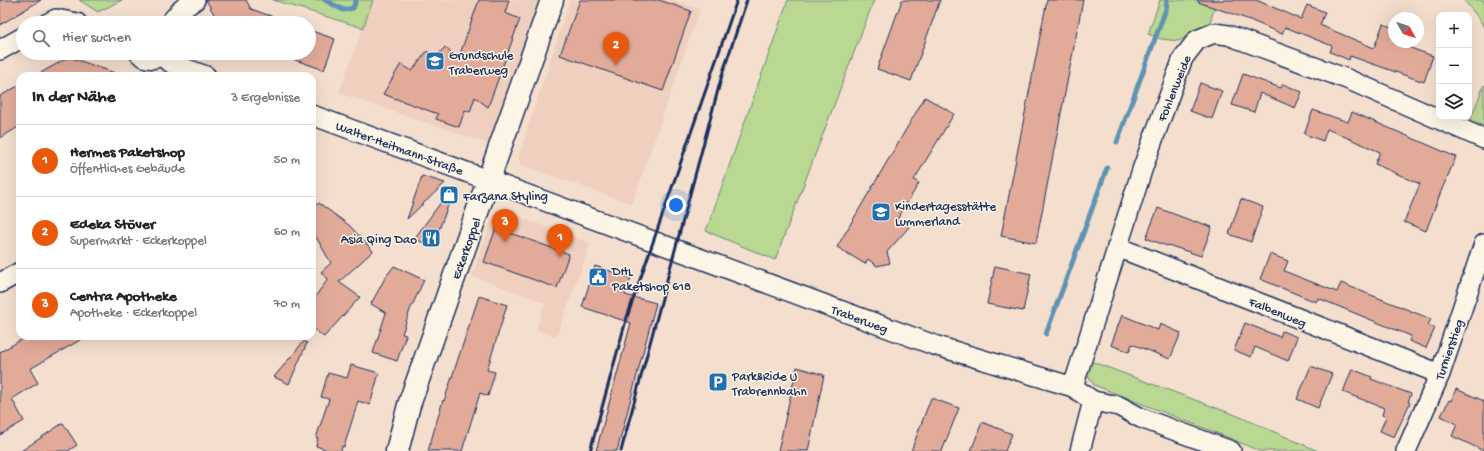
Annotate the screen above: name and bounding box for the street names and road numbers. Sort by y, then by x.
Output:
street label: Fohlenweide [1155,53,1196,125]
street label: Walter-Heitmann-Straße [333,119,465,180]
street label: Eckerkoppel [449,216,485,282]
street label: Falbenweg [1245,295,1308,332]
street label: Traberweg [828,303,890,338]
street label: Turnierstieg [1433,318,1468,383]

